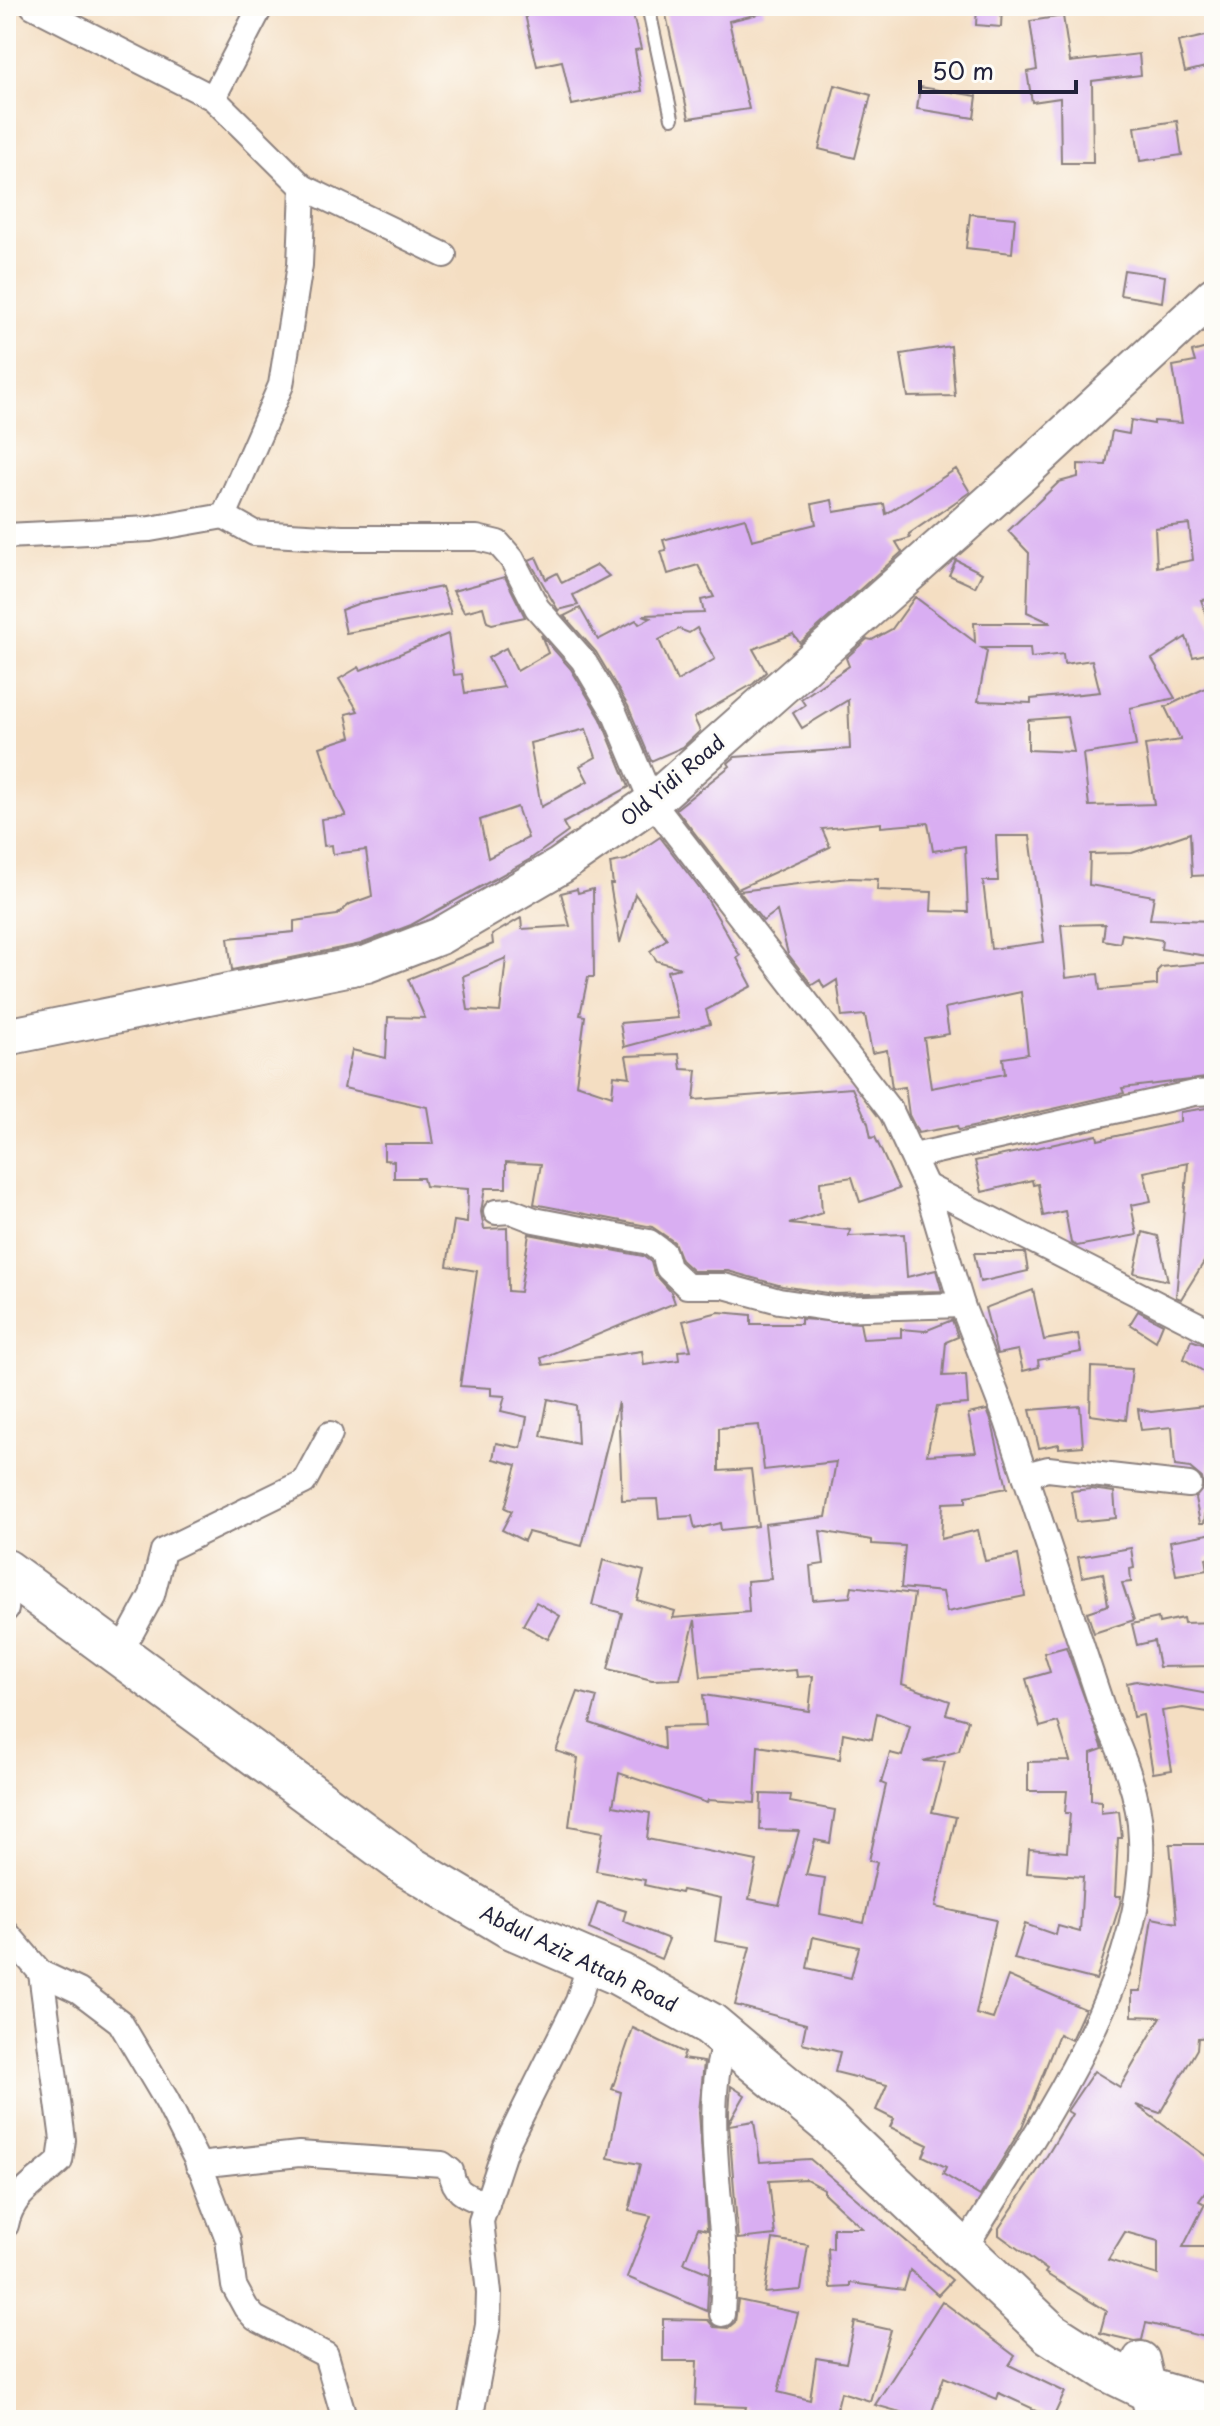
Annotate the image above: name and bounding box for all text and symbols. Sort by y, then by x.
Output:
scale bar [920,44,1076,94]
text: 50 m [932,52,994,88]
street label: Old Yidi Road [613,727,731,833]
street label: Abdul Aziz Attah Road [475,1897,683,2019]

